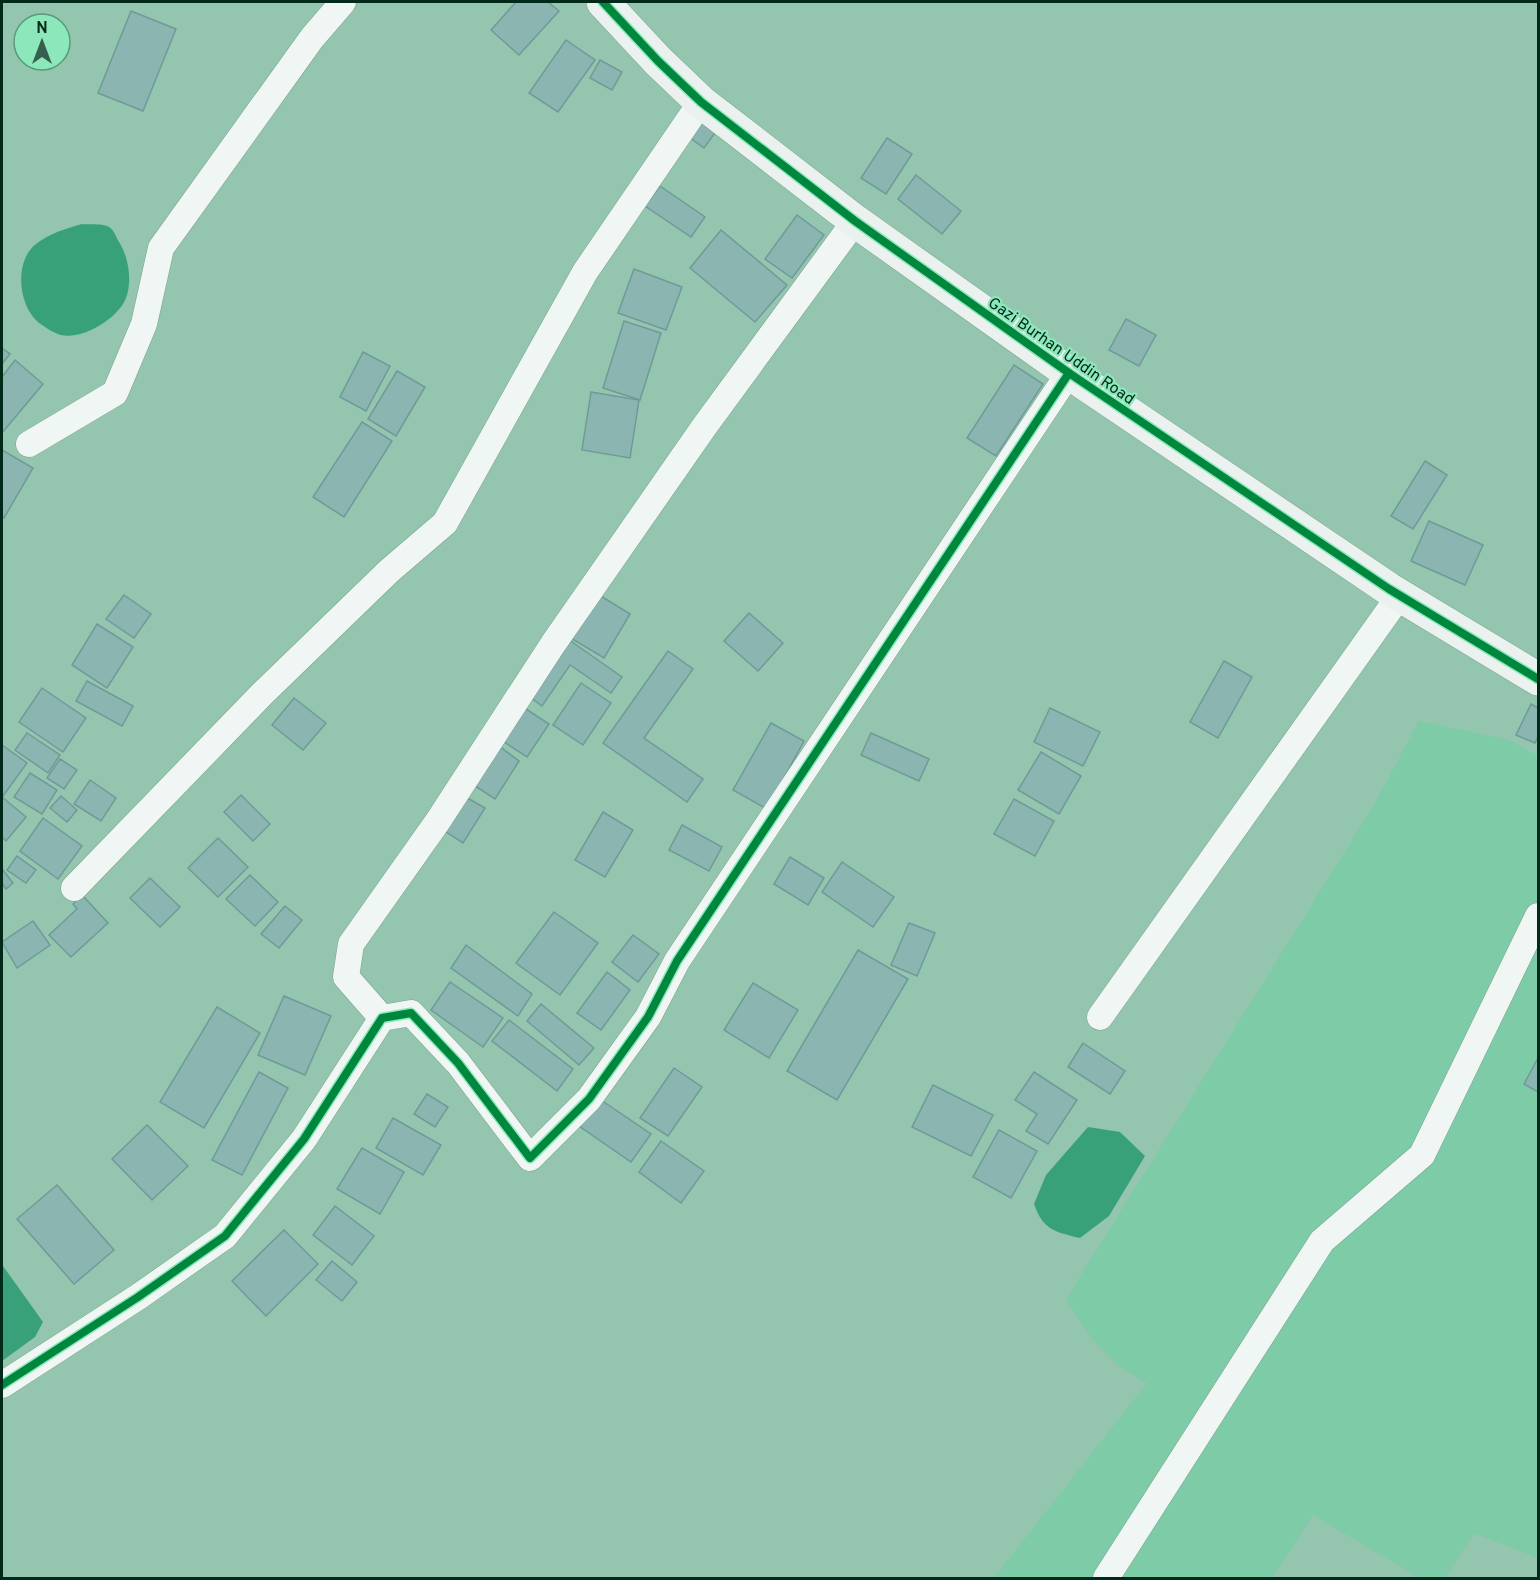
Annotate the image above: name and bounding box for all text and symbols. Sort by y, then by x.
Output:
north arrow [12,12,72,72]
text: N [36,19,48,39]
street label: Gazi Burhan Uddin Road [984,293,1138,410]

